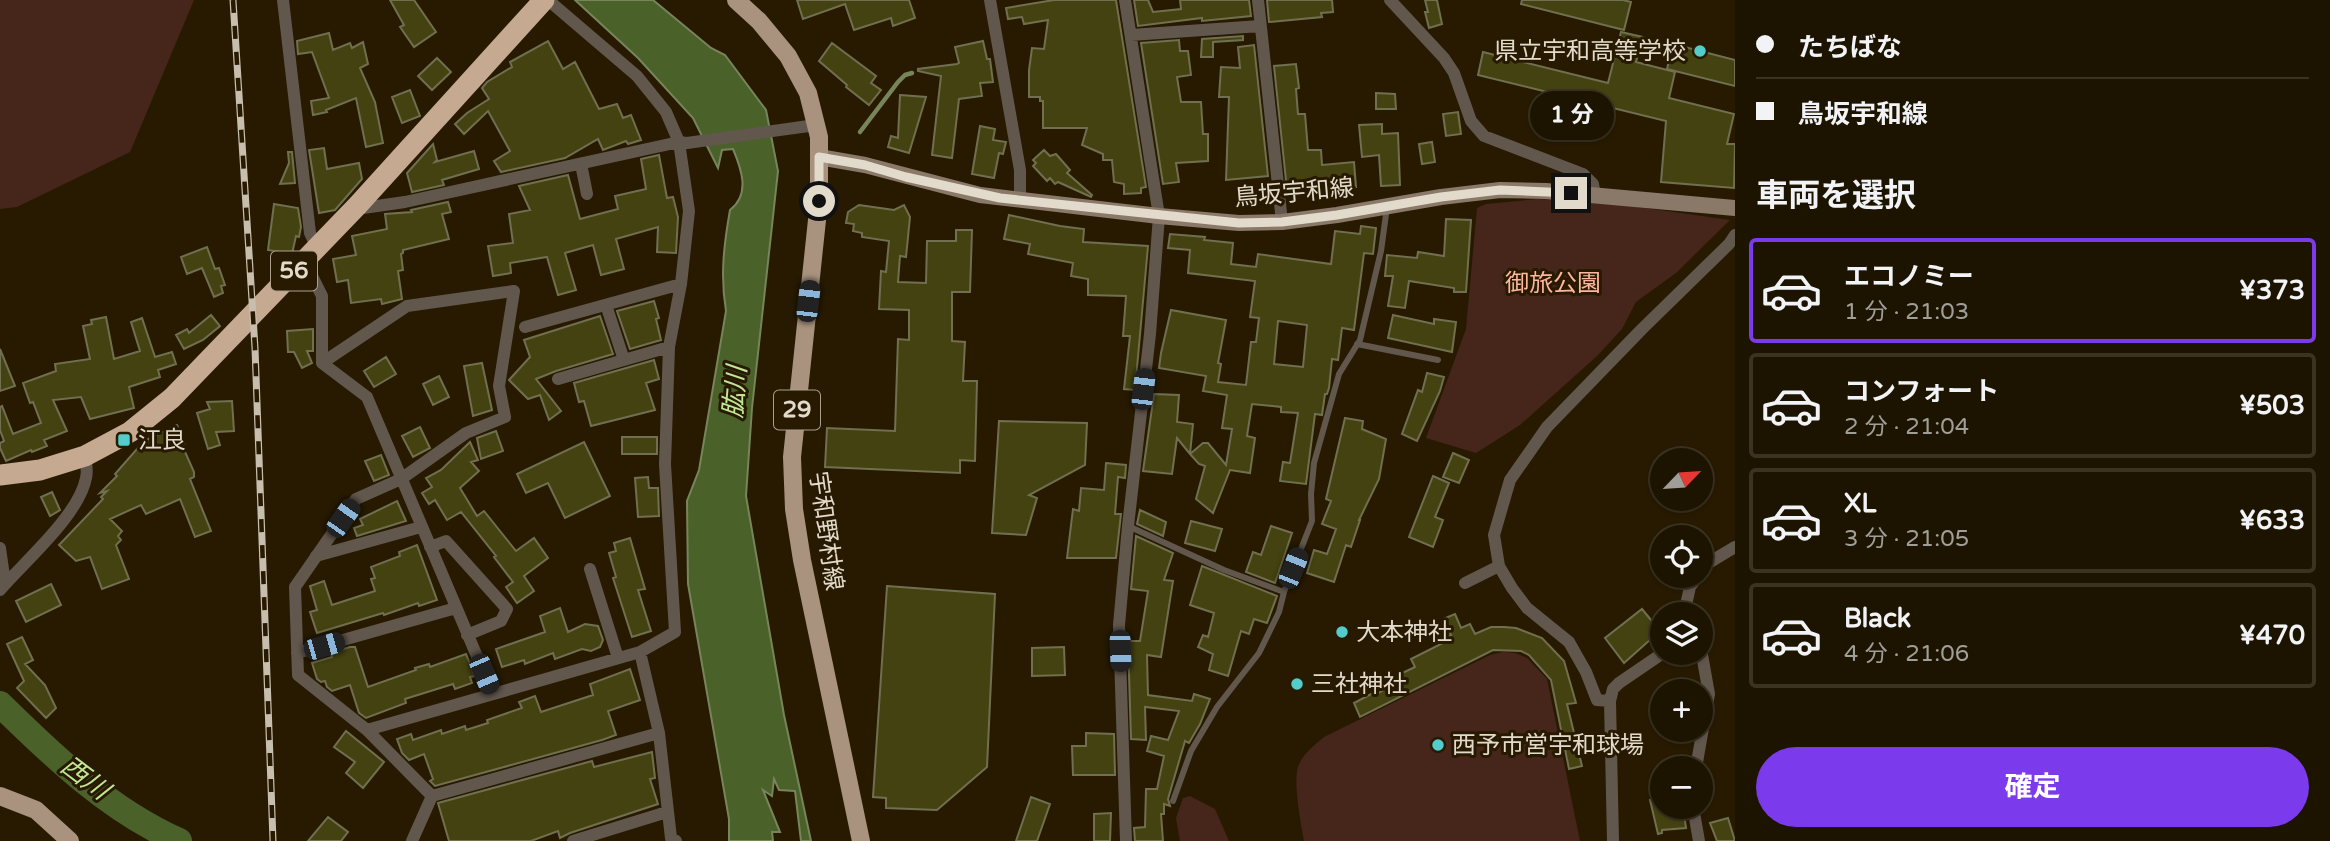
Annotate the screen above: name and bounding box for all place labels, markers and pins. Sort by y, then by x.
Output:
place label: 県立宇和高等学校 [1494,37,1686,66]
marker: 県立宇和高等学校 [1692,43,1708,59]
place label: 江良 [138,426,186,455]
marker: 江良 [116,432,132,448]
place label: 大本神社 [1356,618,1452,647]
marker: 大本神社 [1334,624,1350,640]
place label: 三社神社 [1311,670,1407,699]
marker: 三社神社 [1289,676,1305,692]
place label: 西予市営宇和球場 [1452,731,1644,760]
marker: 西予市営宇和球場 [1430,737,1446,753]

